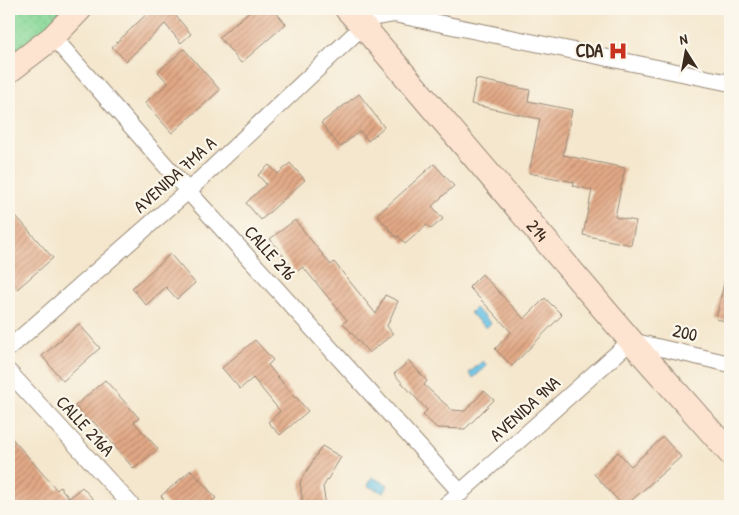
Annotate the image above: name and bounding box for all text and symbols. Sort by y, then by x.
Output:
north arrow [662,28,712,78]
text: N [678,29,689,49]
place label: CDA [576,38,603,63]
hospital icon: CDA [607,40,629,62]
street label: AVENIDA 7MA A [128,131,222,219]
street label: 214 [521,214,554,247]
street label: CALLE 216 [239,220,302,286]
street label: 200 [670,318,700,347]
street label: AVENIDA 9NA [484,370,566,447]
street label: CALLE 216A [51,390,120,462]

